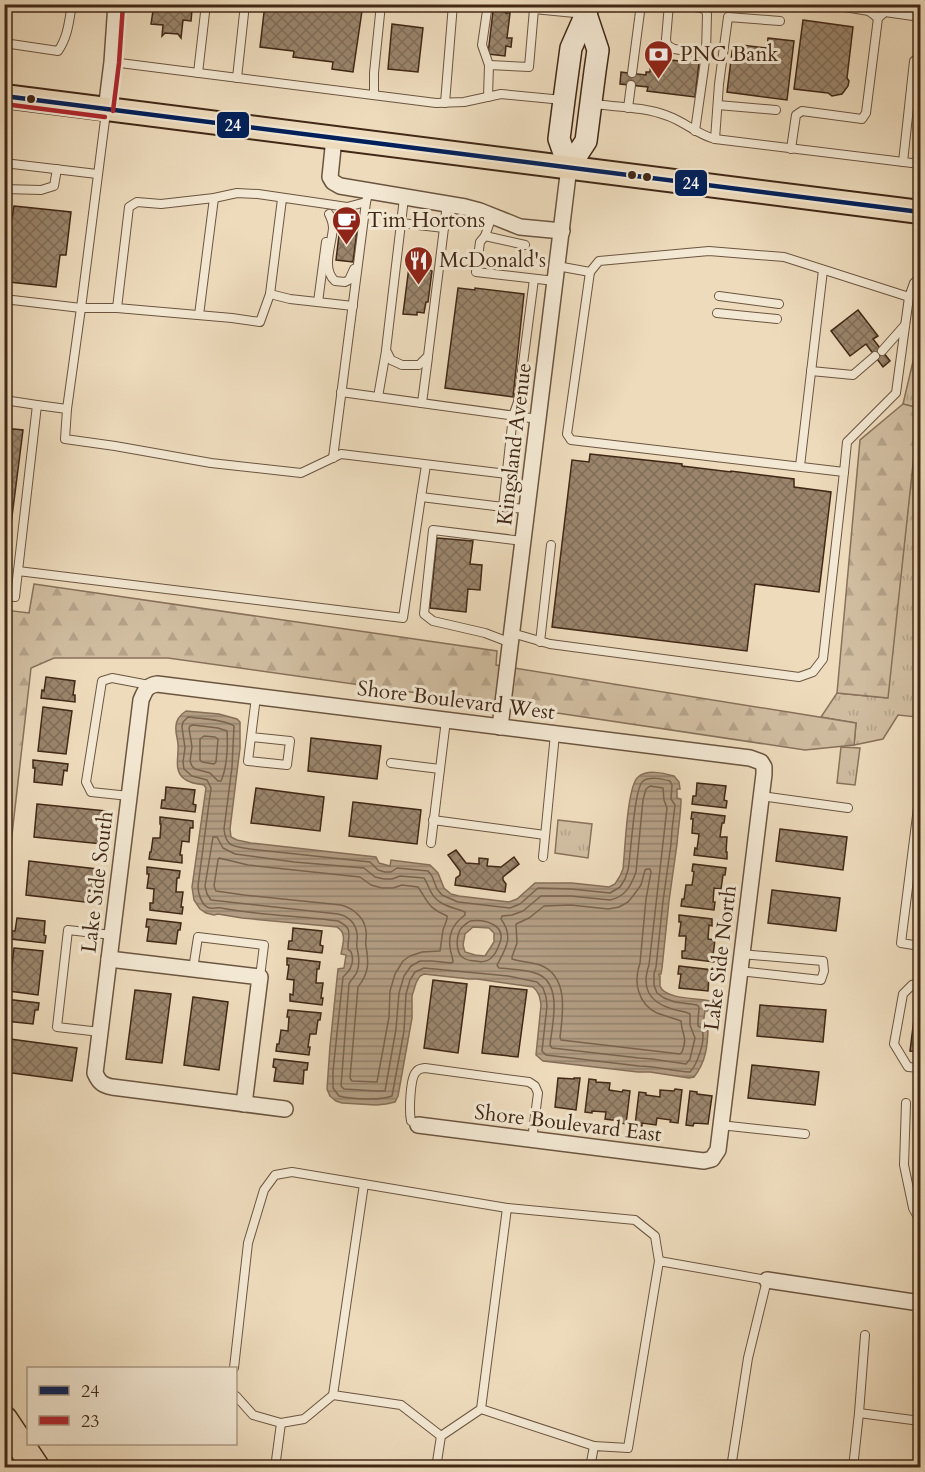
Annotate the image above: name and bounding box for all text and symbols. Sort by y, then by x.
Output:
bank icon: PNC Bank [643,38,675,80]
place label: PNC Bank [680,40,779,69]
unlabelled marker [25,93,37,105]
line badge: 24 [216,111,250,139]
text: 24 [225,115,241,137]
unlabelled marker [626,169,638,181]
line badge: 24 [674,169,708,197]
unlabelled marker [641,171,653,183]
text: 24 [683,173,699,195]
cafe icon: Tim Hortons [330,204,362,246]
place label: Tim Hortons [367,206,485,235]
restaurant icon: McDonald's [402,244,434,286]
place label: McDonald's [439,246,546,275]
street label: Kingsland Avenue [490,361,539,527]
street label: Shore Boulevard West [355,674,557,727]
street label: Lake Side South [74,809,121,955]
street label: Lake Side North [697,883,744,1032]
street label: Shore Boulevard East [473,1098,663,1149]
legend [27,1367,237,1445]
text: 24 [81,1379,99,1404]
text: 23 [81,1409,99,1434]

